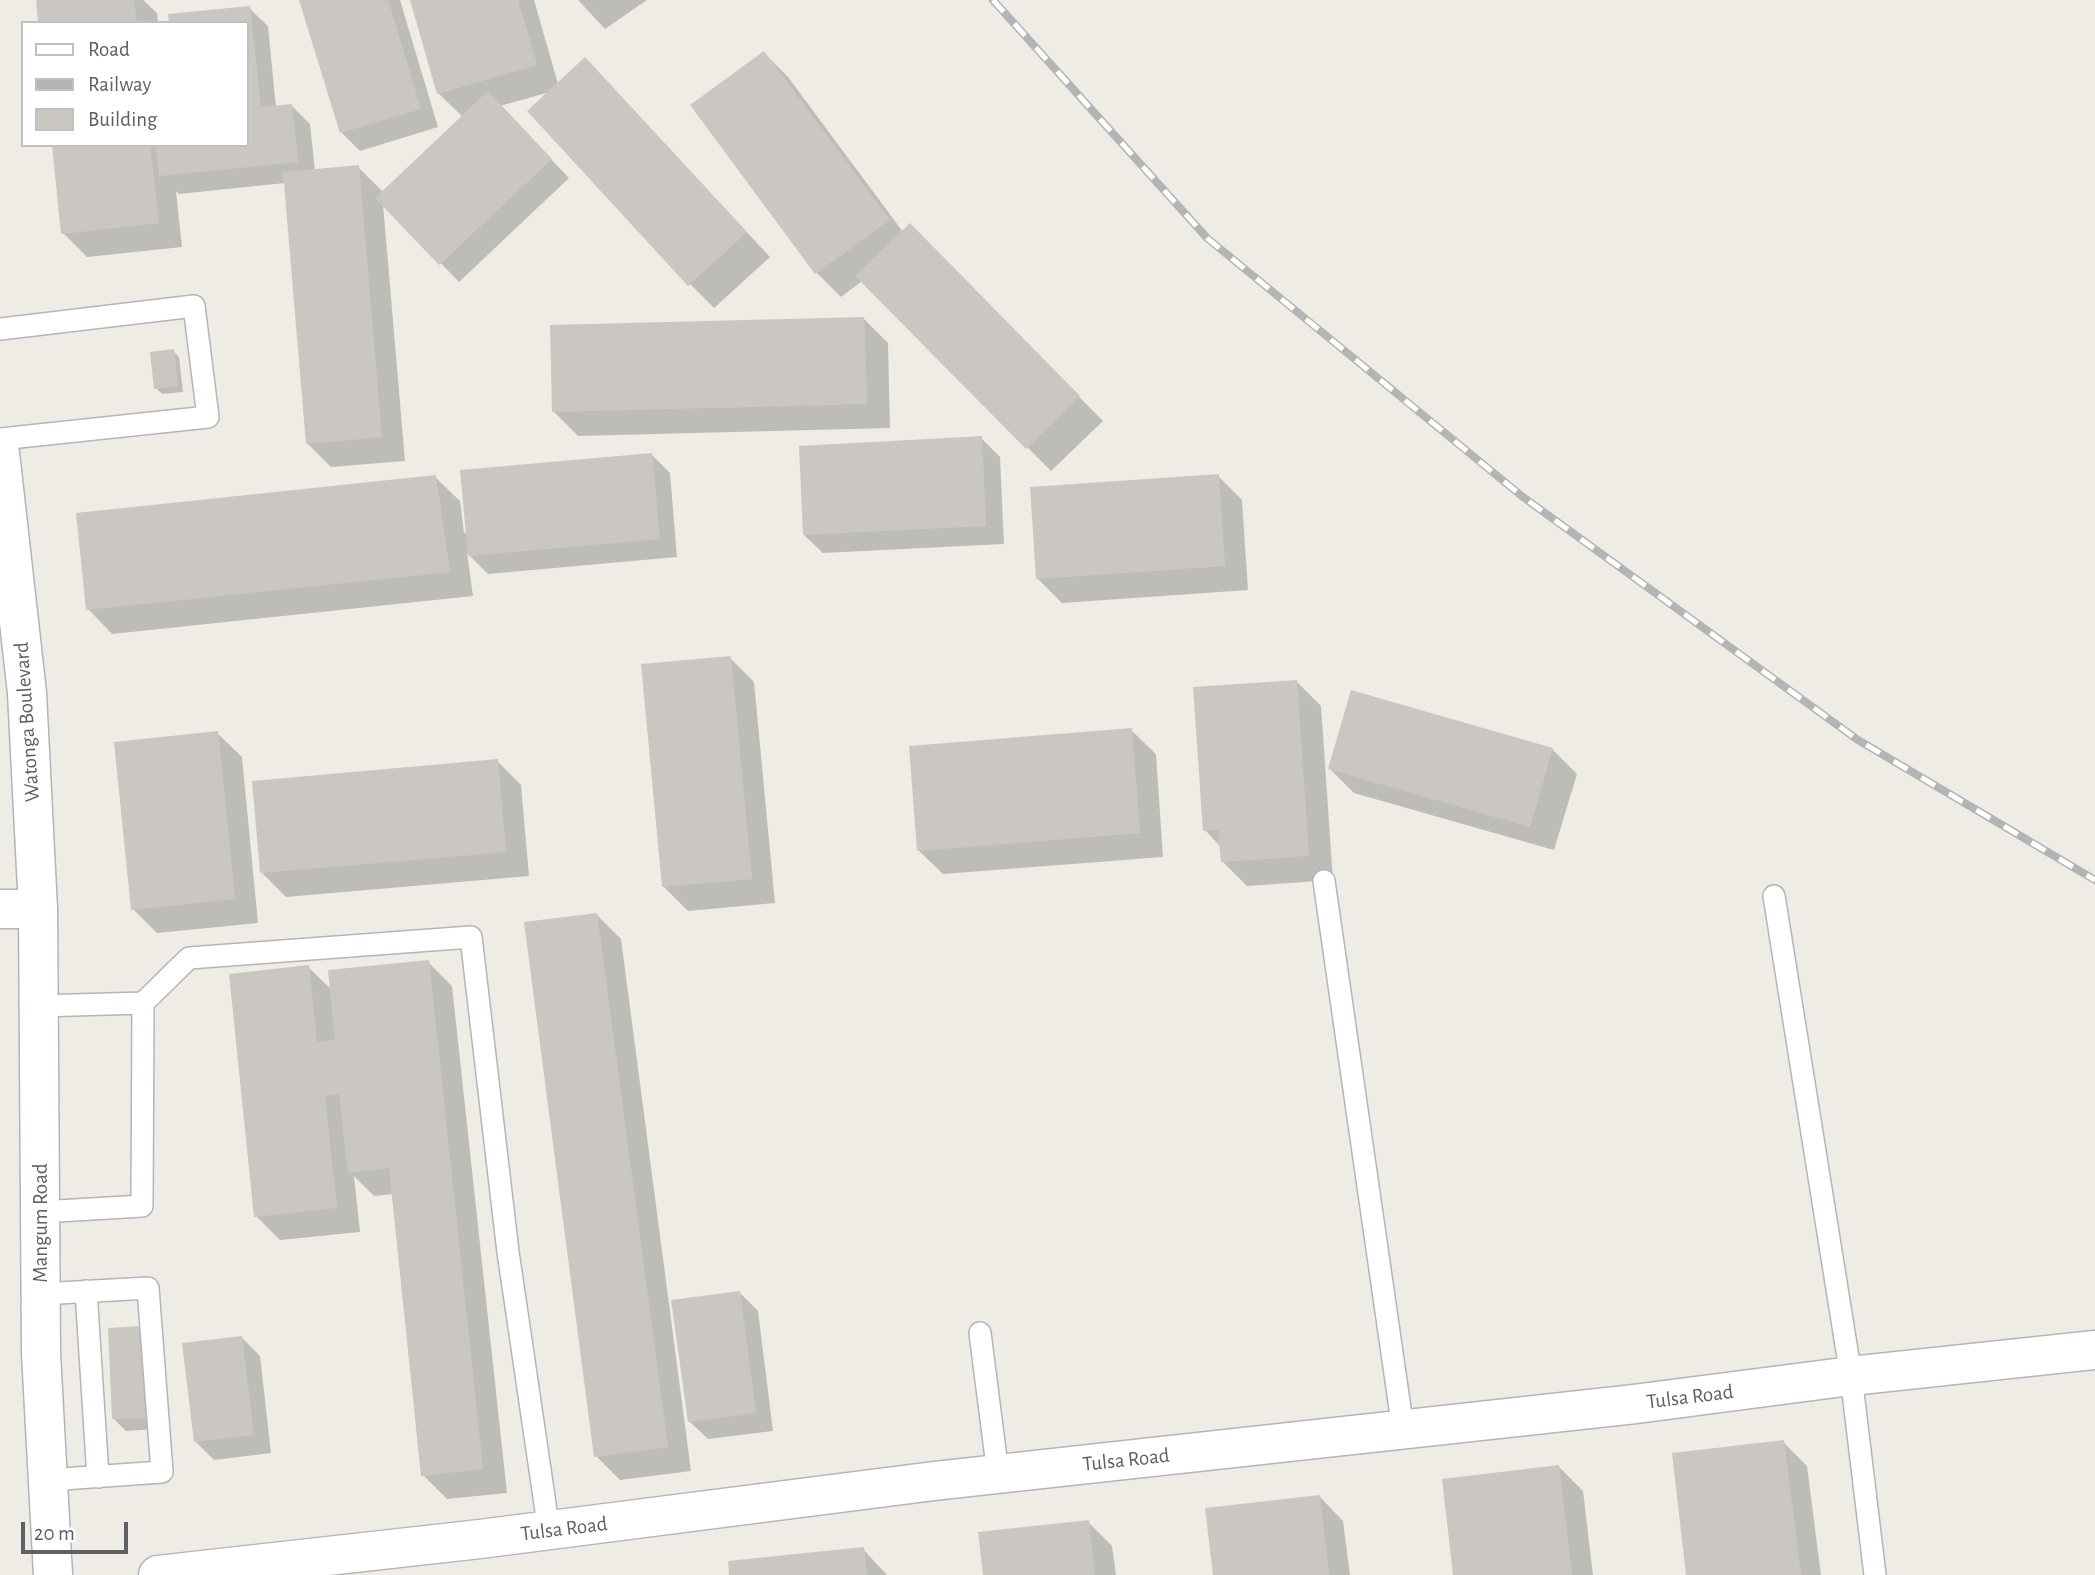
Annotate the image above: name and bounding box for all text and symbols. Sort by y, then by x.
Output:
legend [21,21,248,147]
text: Road [88,39,130,60]
text: Railway [88,74,151,95]
text: Building [88,109,157,130]
street label: Watonga Boulevard [9,641,45,803]
street label: Mangum Road [28,1163,54,1283]
street label: Tulsa Road [1645,1379,1735,1415]
street label: Tulsa Road [1081,1443,1171,1477]
scale bar [24,1508,131,1552]
street label: Tulsa Road [519,1511,609,1547]
text: 20 m [34,1523,75,1544]

